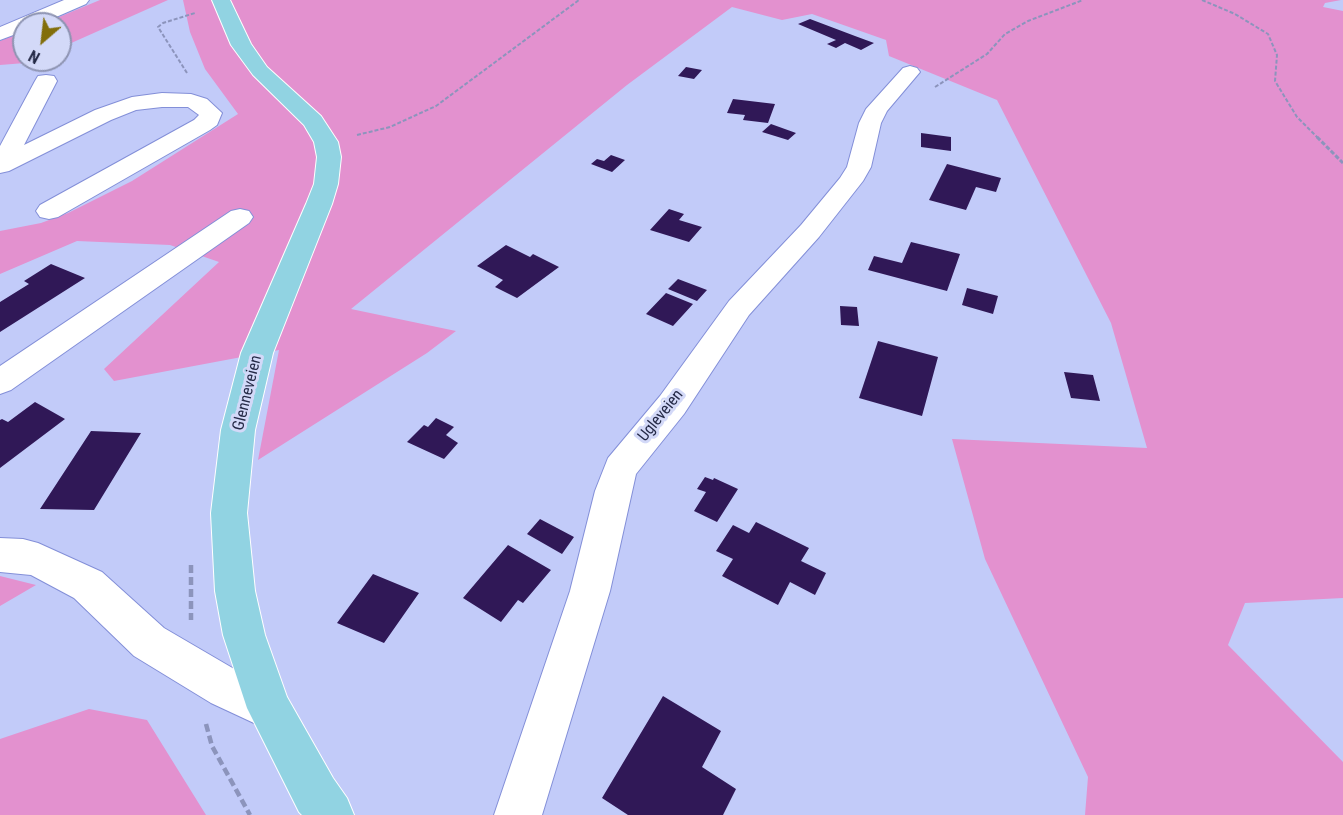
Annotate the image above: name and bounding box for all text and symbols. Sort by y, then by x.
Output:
north arrow [12,12,72,72]
text: N [25,46,43,67]
street label: Glenneveien [229,353,267,433]
street label: Ugleveien [634,386,688,446]

